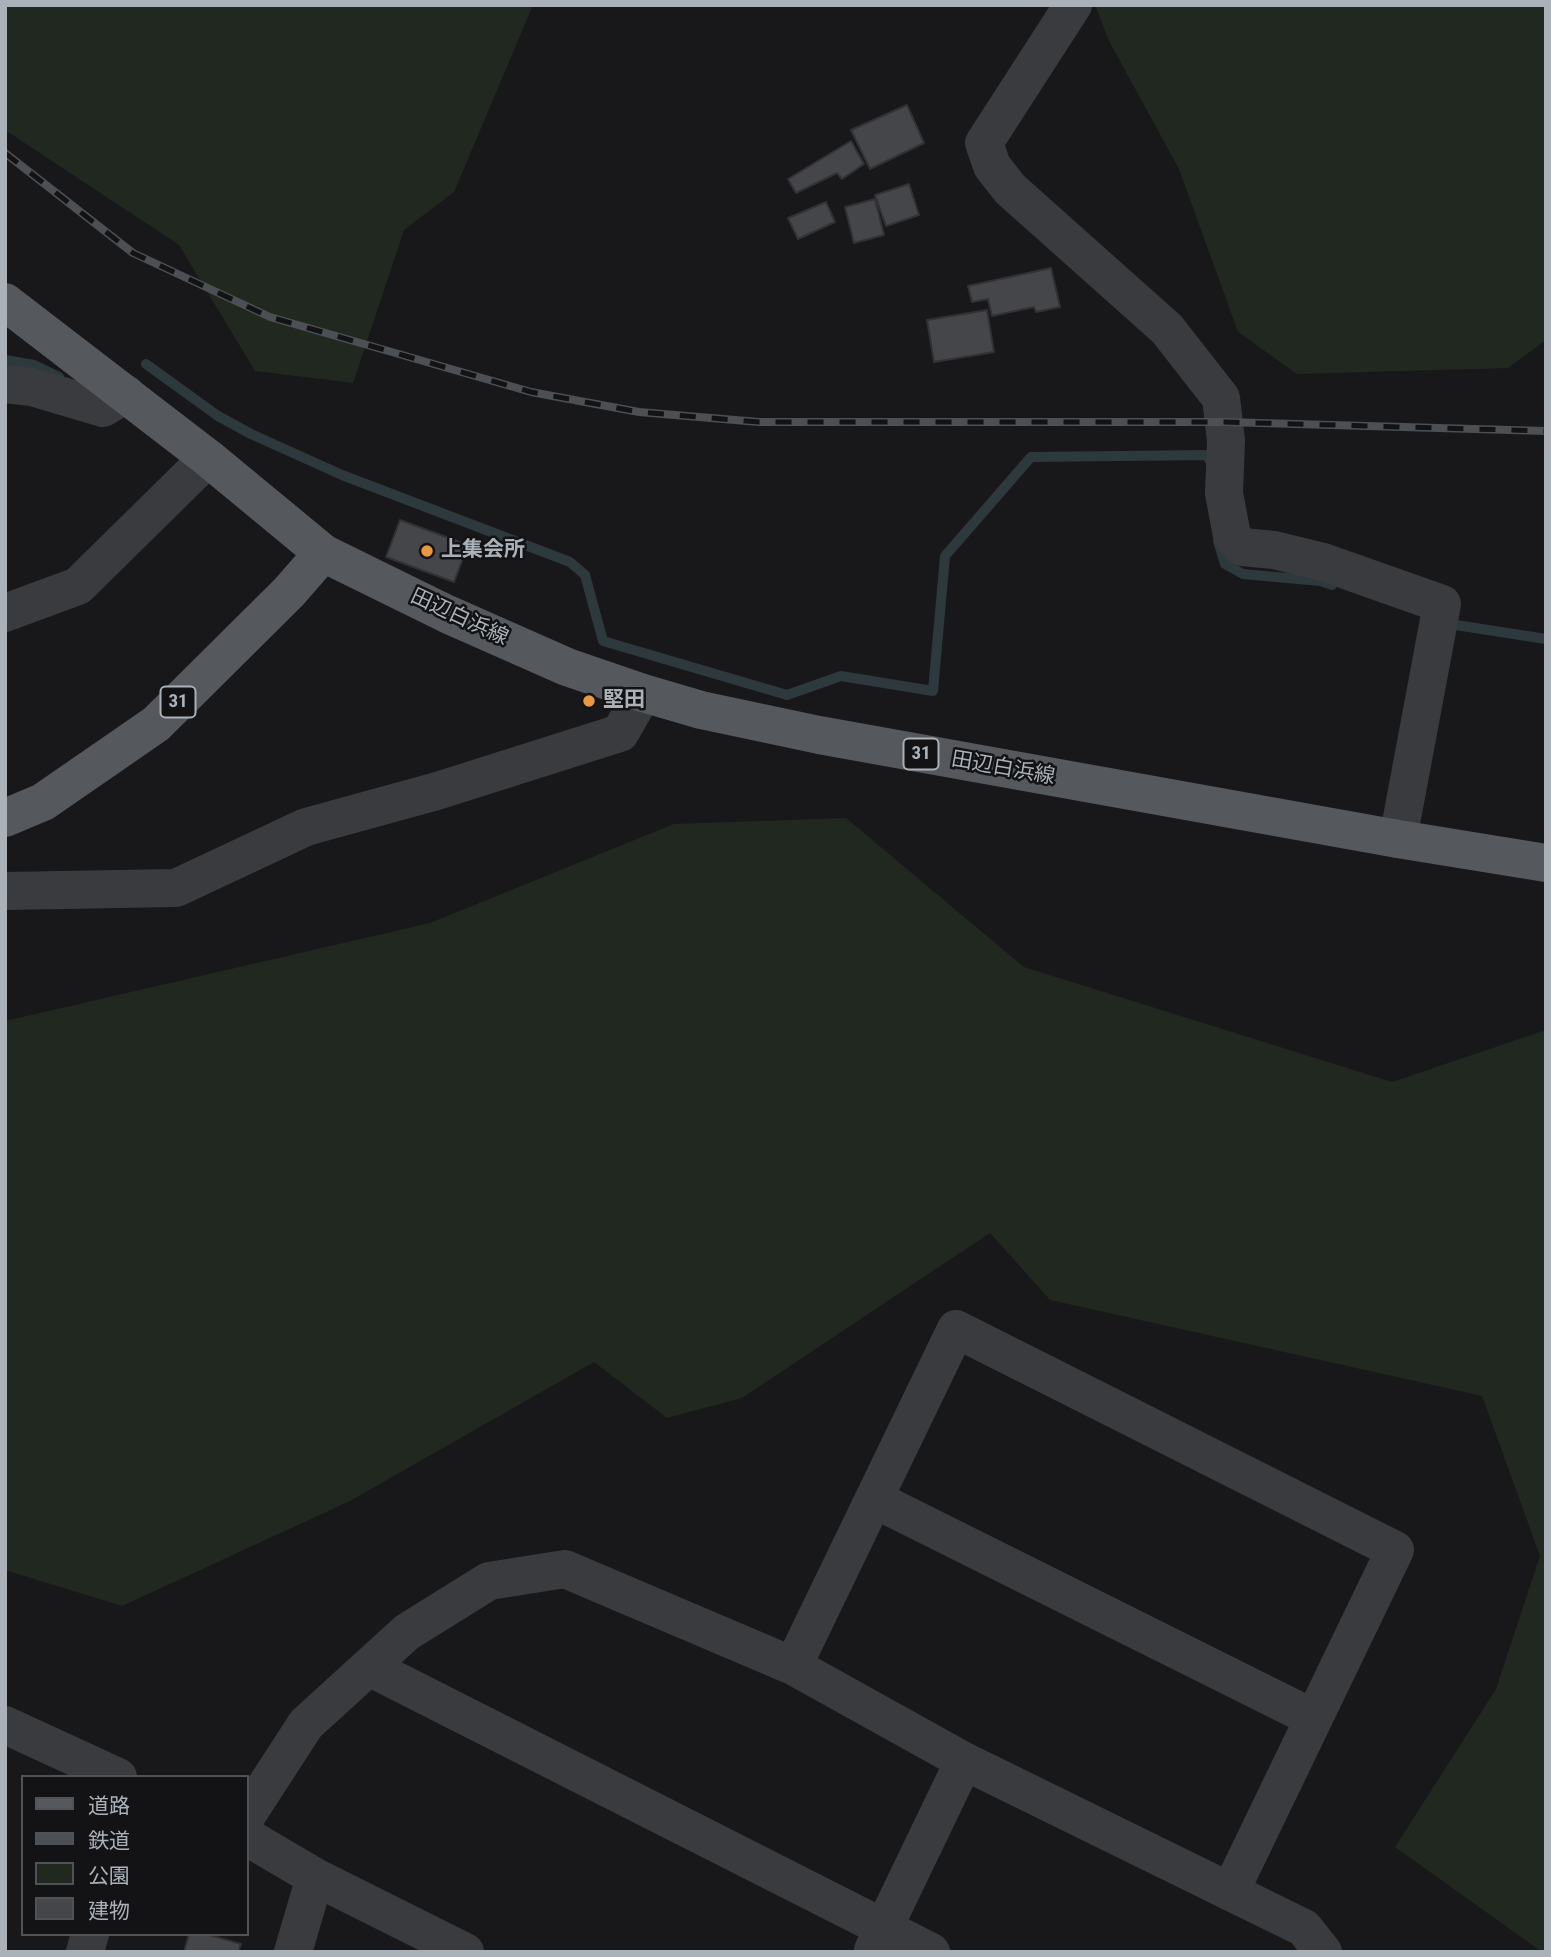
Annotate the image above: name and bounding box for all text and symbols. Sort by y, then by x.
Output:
place label: 上集会所 [441,538,525,564]
marker: 上集会所 [419,543,435,559]
street label: 田辺白浜線 [406,584,512,652]
road number: 31 [160,687,196,718]
place label: 堅田 [603,688,645,714]
marker: 堅田 [581,693,597,709]
road number: 31 [904,738,939,769]
street label: 田辺白浜線 [949,747,1057,791]
legend [21,1775,248,1936]
text: 道路 [88,1794,130,1818]
text: 鉄道 [88,1829,130,1853]
text: 公園 [88,1864,130,1888]
text: 建物 [88,1899,130,1923]

